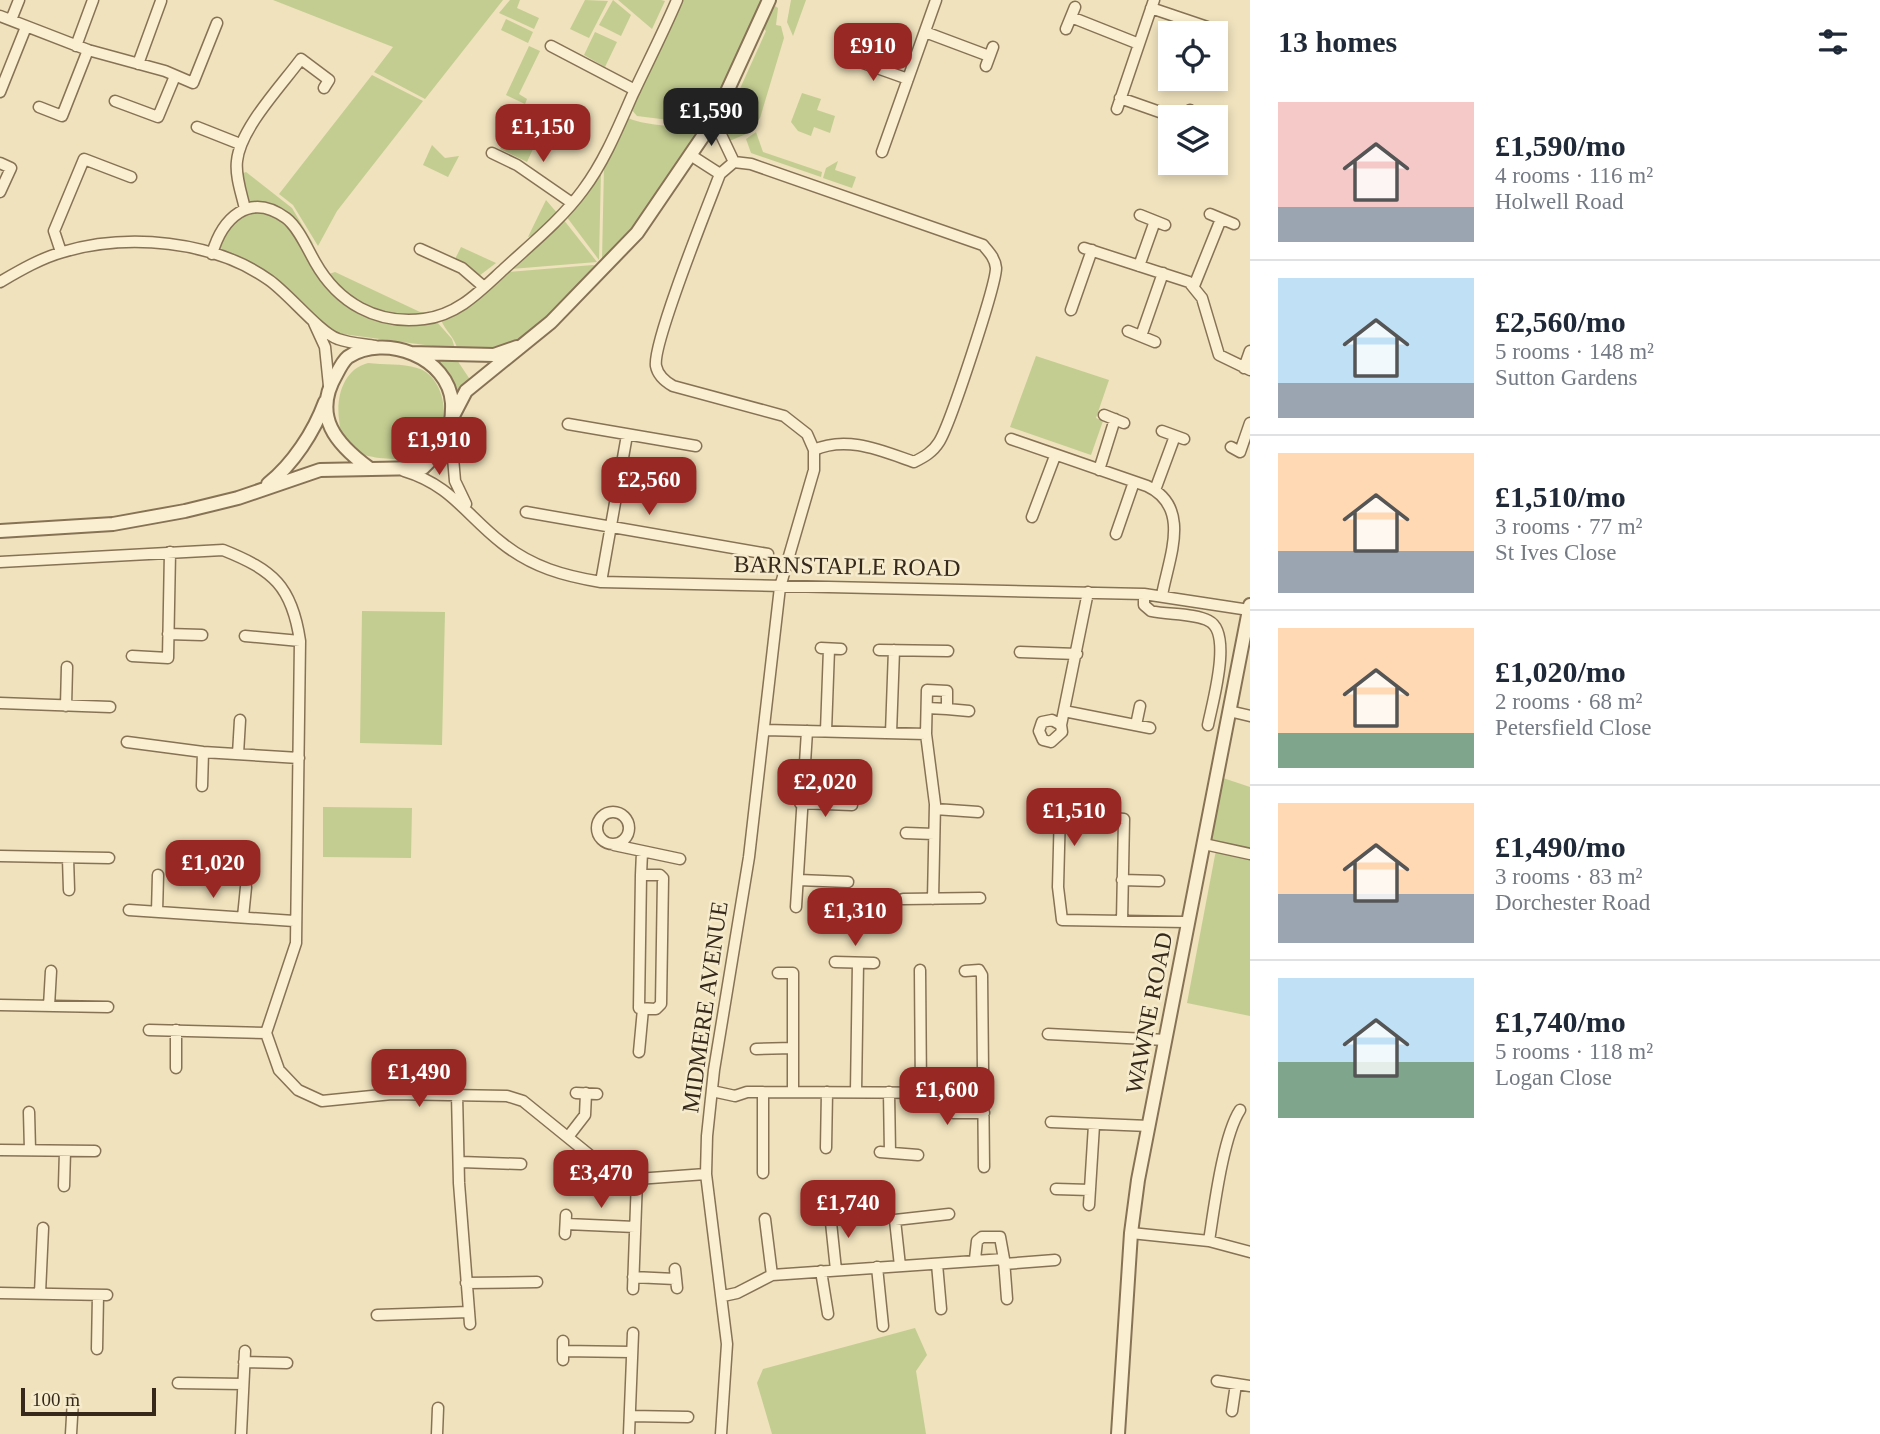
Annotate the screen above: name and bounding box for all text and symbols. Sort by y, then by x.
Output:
map controls [1158,21,1228,175]
button: locate [1158,21,1228,91]
icon: filters [1814,23,1852,61]
pin: £910 [832,24,914,83]
text: 13 homes [1278,25,1397,58]
text: £910 [850,33,896,58]
pin: £1,590 [654,88,768,148]
text: £1,590 [679,98,743,123]
pin: £1,150 [486,104,600,164]
button: layers [1158,105,1228,175]
text: £1,150 [511,114,575,139]
text: £1,590/mo [1495,129,1626,162]
icon: home [1334,130,1418,214]
text: 4 rooms · 116 m² [1495,163,1653,188]
text: Holwell Road [1495,189,1623,214]
text: £2,560/mo [1495,305,1626,338]
icon: home [1334,306,1418,390]
text: 5 rooms · 148 m² [1495,339,1654,364]
text: Sutton Gardens [1495,365,1637,390]
pin: £1,910 [382,418,496,477]
text: £1,910 [407,427,471,452]
pin: £2,560 [592,458,706,517]
text: £2,560 [617,467,681,492]
text: £1,510/mo [1495,480,1626,513]
icon: home [1334,481,1418,565]
text: 3 rooms · 77 m² [1495,514,1642,539]
text: St Ives Close [1495,540,1616,565]
street label: BARNSTAPLE ROAD [733,551,961,581]
text: £1,020/mo [1495,655,1626,688]
icon: home [1334,656,1418,740]
text: 2 rooms · 68 m² [1495,689,1642,714]
text: Petersfield Close [1495,715,1652,740]
pin: £2,020 [768,760,882,819]
text: £2,020 [793,769,857,794]
pin: £1,510 [1017,788,1131,848]
text: £1,510 [1042,798,1106,823]
text: £1,490/mo [1495,830,1626,863]
icon: home [1334,831,1418,915]
pin: £1,020 [156,841,270,900]
text: £1,020 [181,850,245,875]
text: 3 rooms · 83 m² [1495,864,1642,889]
pin: £1,310 [798,888,912,948]
text: Dorchester Road [1495,890,1650,915]
text: £1,310 [823,898,887,923]
street label: MIDMERE AVENUE [677,899,733,1115]
street label: WAWNE ROAD [1121,930,1177,1096]
text: £1,740/mo [1495,1005,1626,1038]
icon: home [1334,1006,1418,1090]
text: 5 rooms · 118 m² [1495,1039,1653,1064]
pin: £1,490 [362,1050,476,1109]
text: £1,490 [387,1059,451,1084]
text: Logan Close [1495,1065,1612,1090]
pin: £1,600 [890,1068,1004,1127]
text: £1,600 [915,1077,979,1102]
pin: £3,470 [544,1150,658,1210]
text: £3,470 [569,1160,633,1185]
pin: £1,740 [791,1180,905,1240]
text: £1,740 [816,1190,880,1215]
scale bar [21,1385,156,1417]
text: 100 m [32,1389,80,1410]

